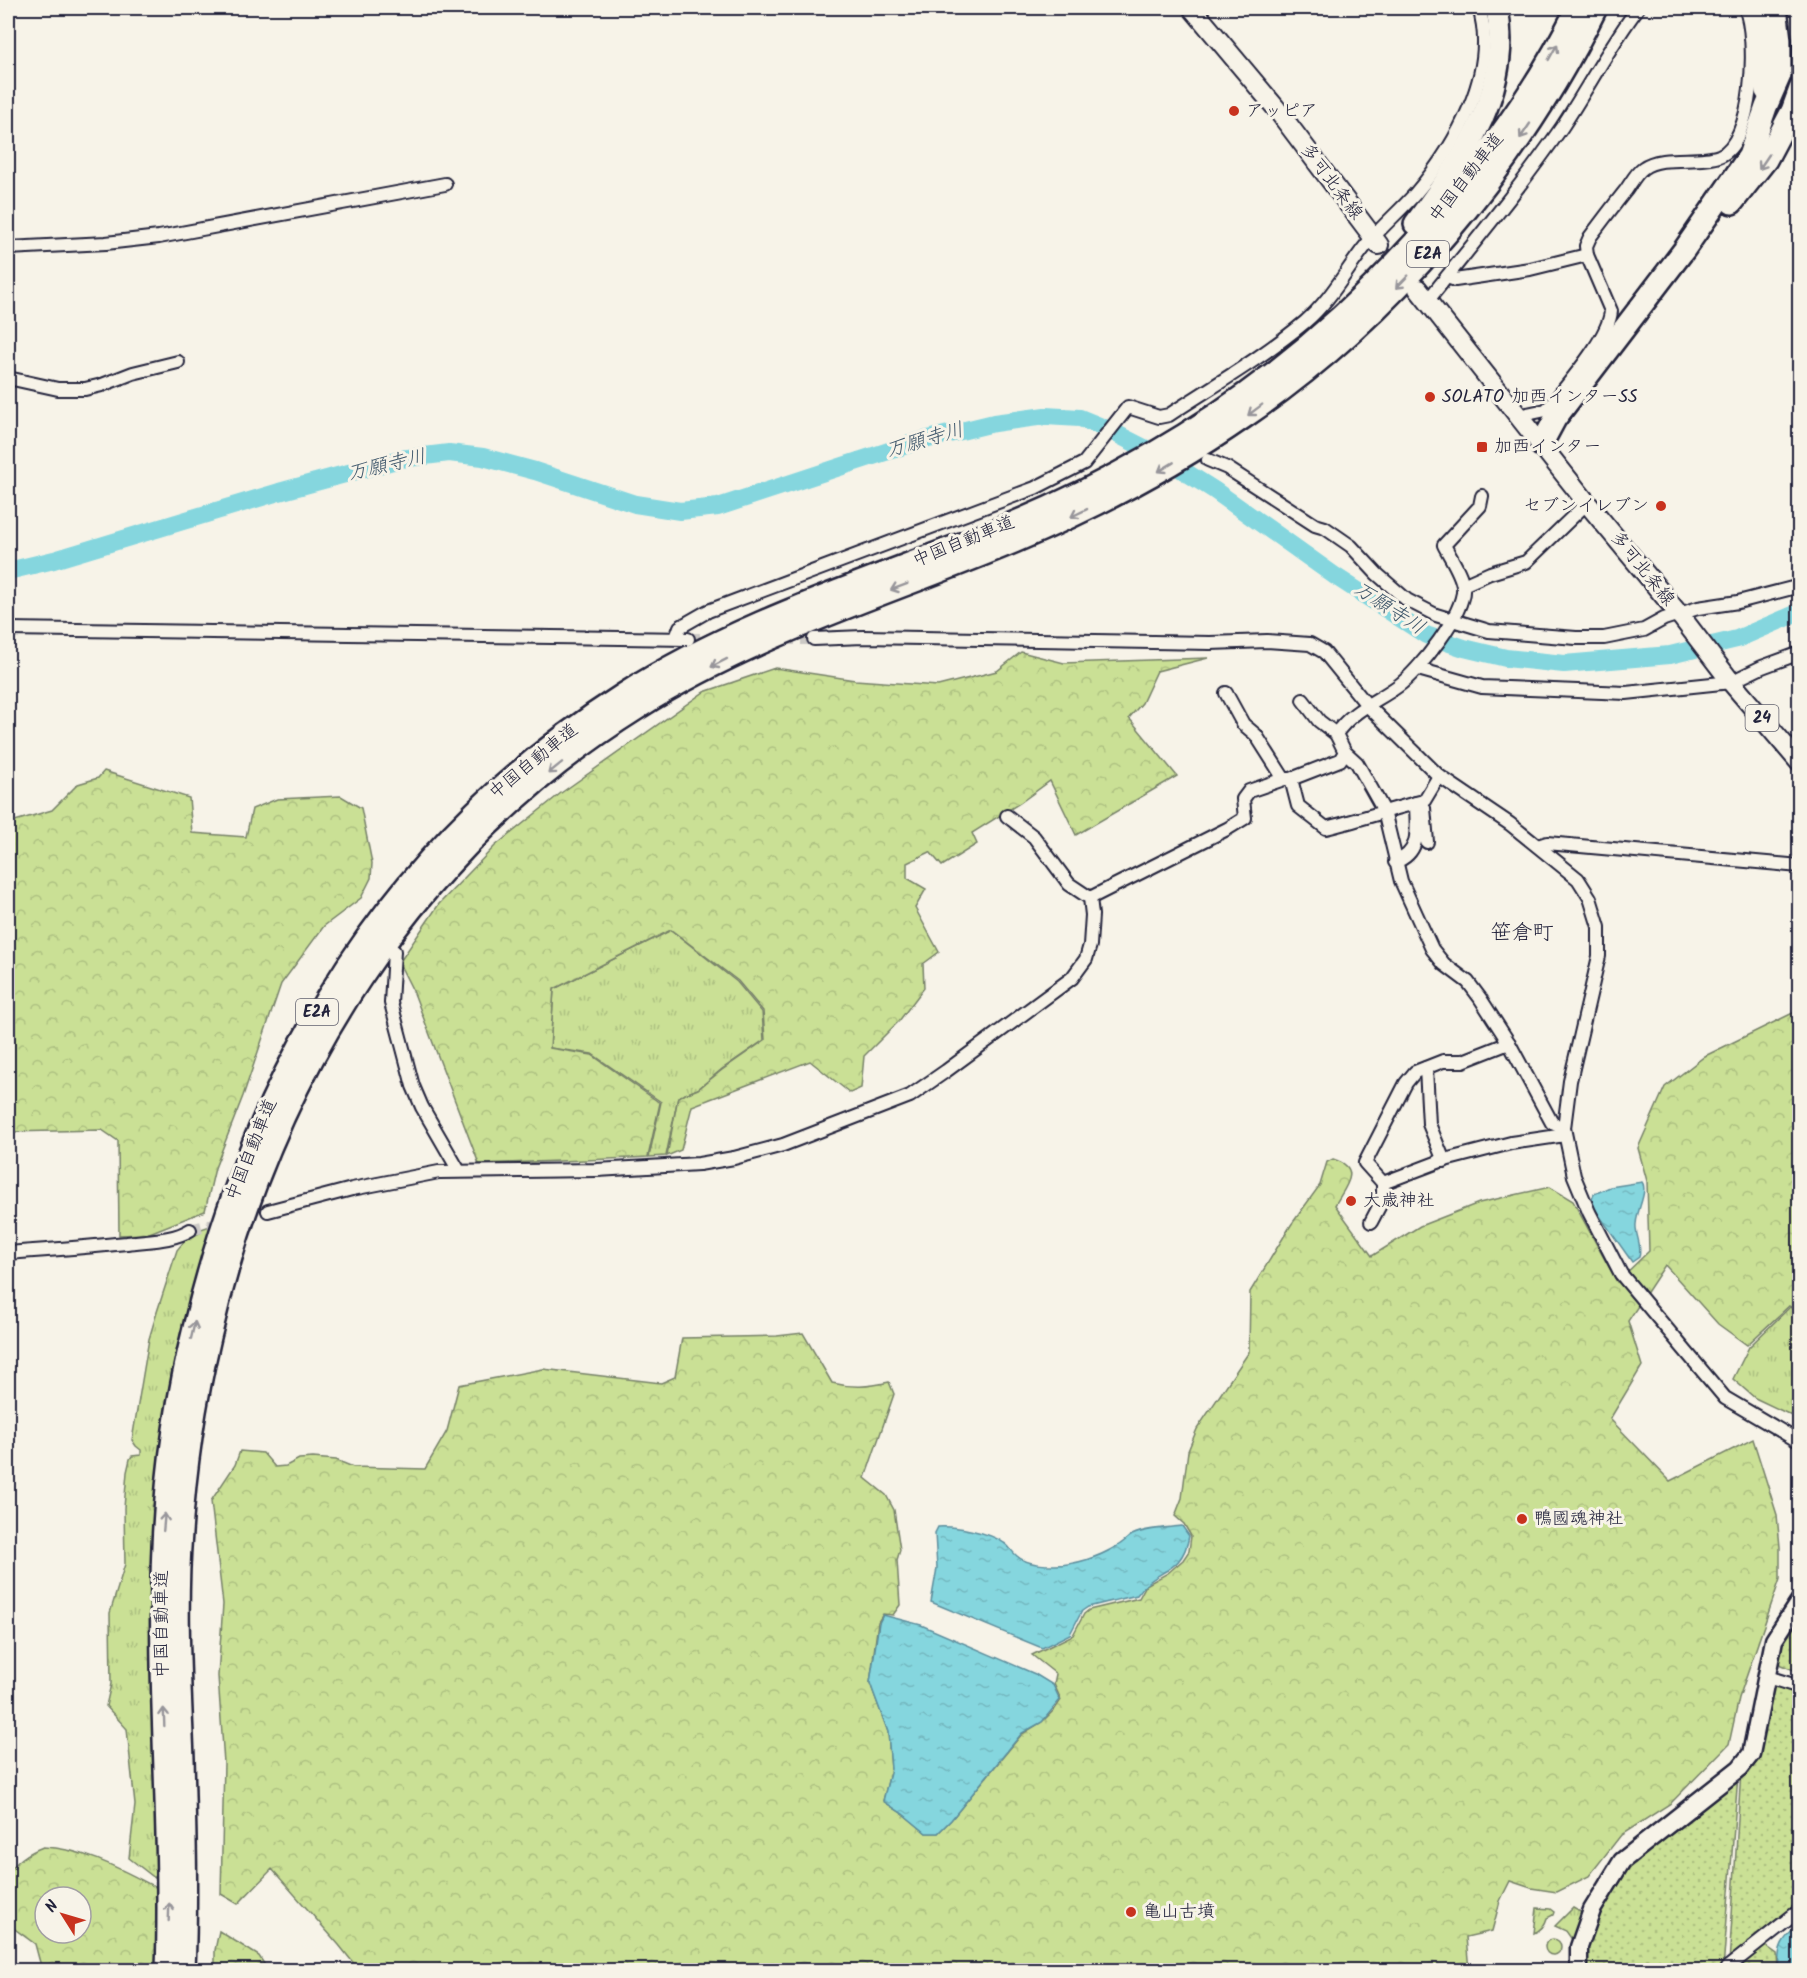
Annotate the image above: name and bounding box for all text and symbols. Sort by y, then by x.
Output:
one-way arrow [1548,43,1559,61]
place label: アッピア [1246,97,1318,126]
marker: アッピア [1227,104,1241,118]
one-way arrow [1519,122,1531,139]
street label: 中国自動車道 [1422,127,1512,229]
street label: 多可北条線 [1292,137,1370,227]
one-way arrow [1758,153,1770,169]
road number: E2A [1407,241,1449,267]
one-way arrow [1395,274,1410,289]
place label: SOLATO 加西インターSS [1442,383,1638,412]
marker: SOLATO 加西インターSS [1423,390,1437,404]
one-way arrow [1248,404,1264,416]
water label: 万願寺川 [882,415,968,467]
place label: 加西インター [1494,433,1601,462]
marker: 加西インター [1475,440,1489,454]
water label: 万願寺川 [344,441,430,491]
one-way arrow [1158,461,1175,473]
place label: セブンイレブン [1523,492,1649,521]
marker: セブンイレブン [1654,499,1668,513]
street label: 中国自動車道 [909,508,1019,576]
one-way arrow [1070,508,1088,520]
street label: 多可北条線 [1602,525,1682,613]
water label: 万願寺川 [1347,574,1431,644]
one-way arrow [890,583,909,594]
one-way arrow [711,657,728,669]
road number: 24 [1746,705,1778,731]
street label: 中国自動車道 [483,717,585,807]
one-way arrow [547,761,563,774]
district label: 笹倉町 [1491,917,1554,950]
road number: E2A [296,999,338,1025]
street label: 中国自動車道 [218,1095,286,1205]
place label: 大歳神社 [1363,1187,1435,1216]
marker: 大歳神社 [1344,1194,1358,1208]
one-way arrow [188,1320,200,1339]
place label: 鴨國魂神社 [1534,1505,1624,1534]
marker: 鴨國魂神社 [1515,1512,1529,1526]
one-way arrow [159,1513,170,1533]
street label: 中国自動車道 [148,1570,177,1678]
one-way arrow [158,1708,169,1728]
north arrow [33,1885,93,1945]
text: N [39,1895,65,1918]
place label: 亀山古墳 [1143,1898,1215,1927]
one-way arrow [163,1903,175,1923]
marker: 亀山古墳 [1124,1905,1138,1919]

